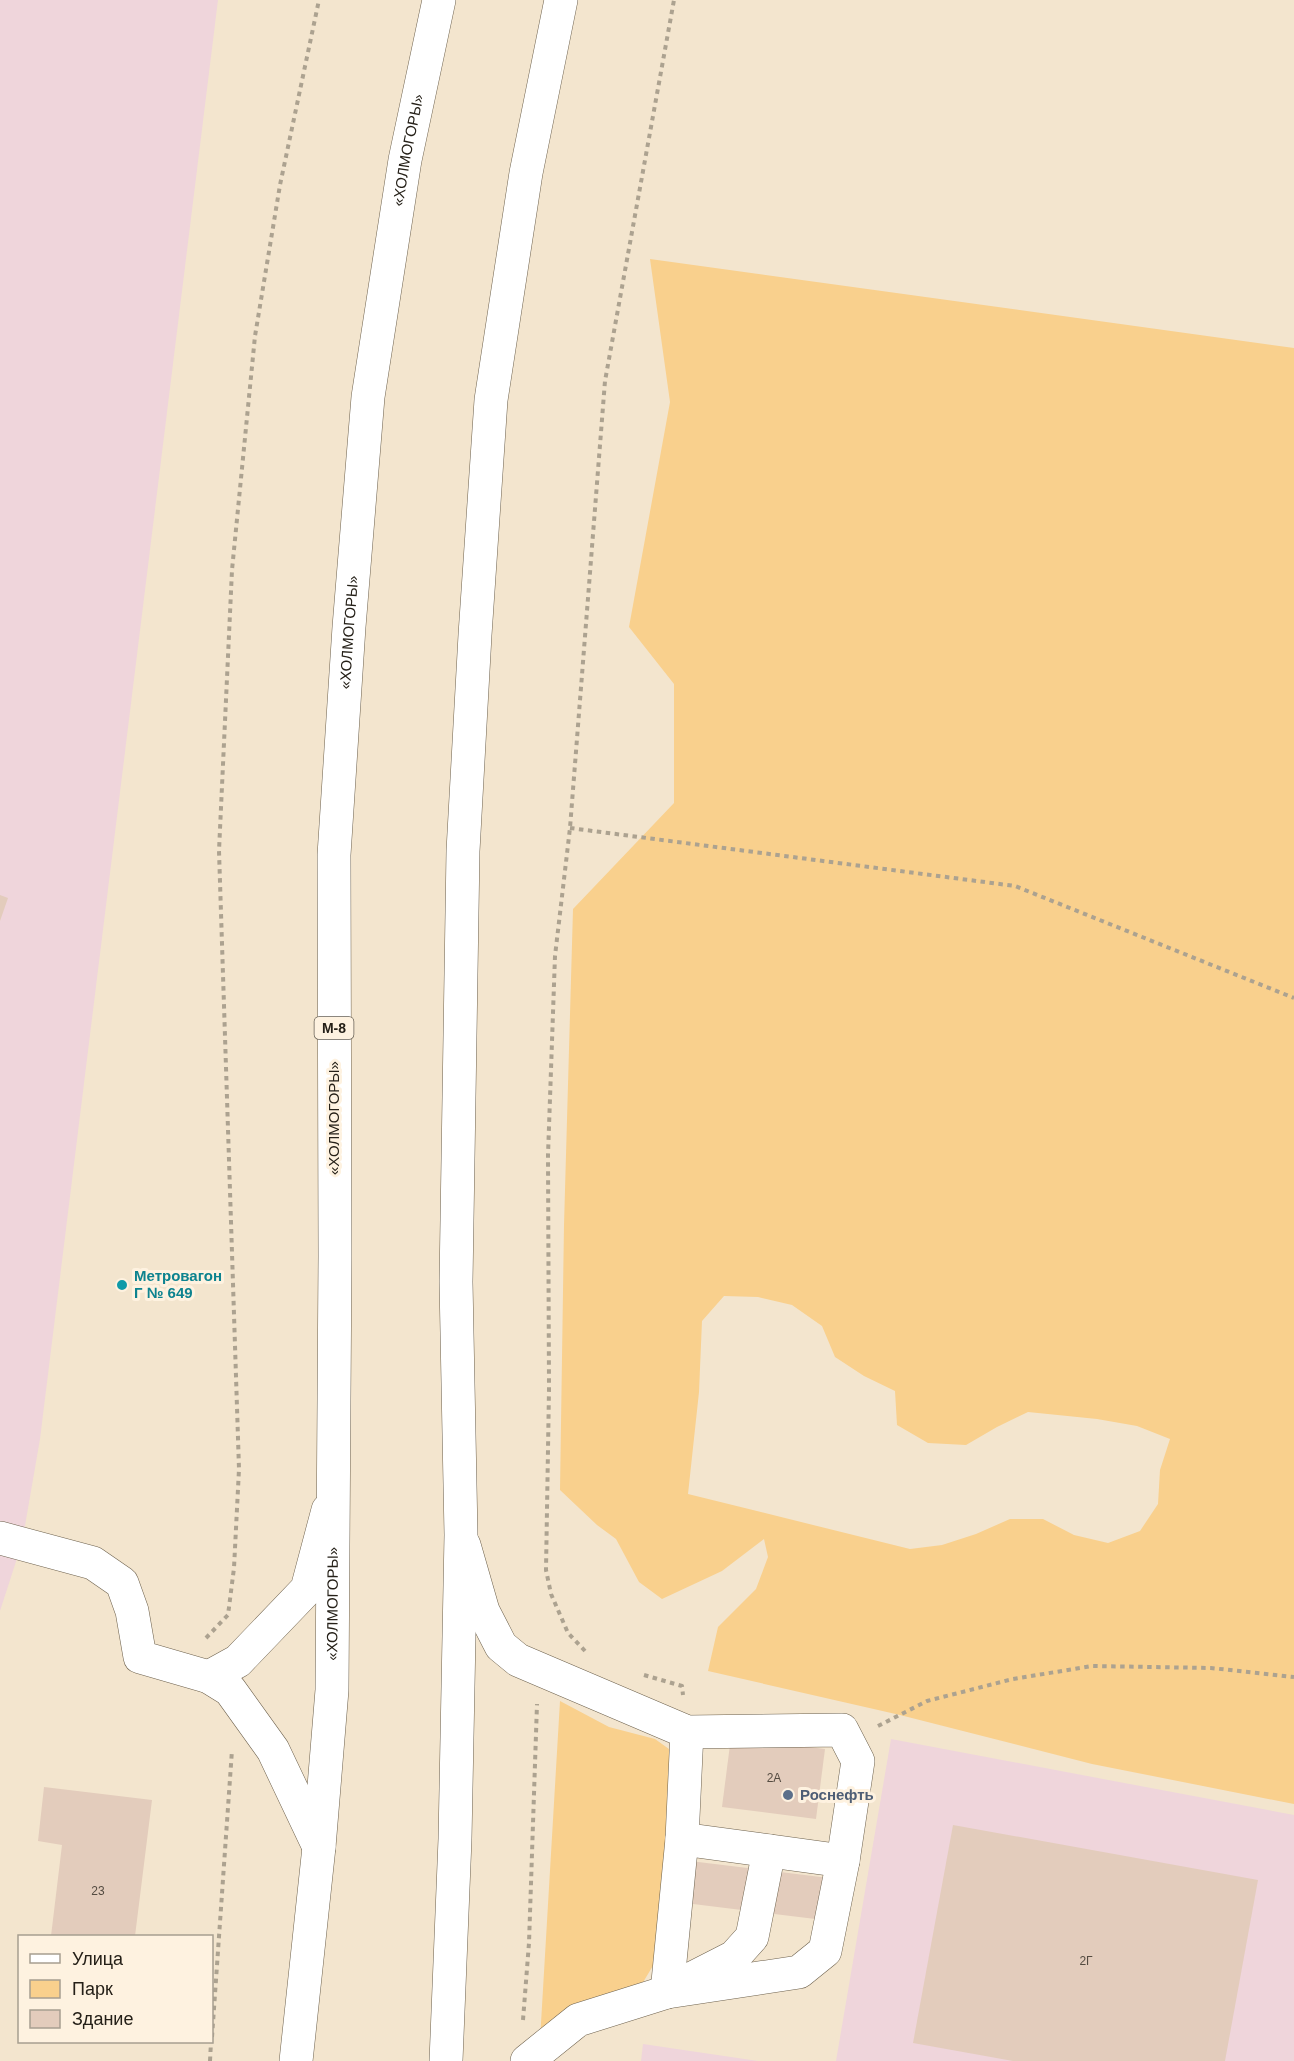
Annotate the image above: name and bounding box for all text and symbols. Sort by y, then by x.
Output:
street label: «ХОЛМОГОРЫ» [389,93,427,208]
street label: «ХОЛМОГОРЫ» [336,575,361,690]
road number: М-8 [314,1017,354,1039]
street label: «ХОЛМОГОРЫ» [325,1061,342,1175]
place label: Метровагон Г № 649 [134,1267,222,1301]
marker: Метровагон Г № 649 [115,1278,129,1292]
street label: «ХОЛМОГОРЫ» [323,1547,341,1661]
house number: 2А [767,1771,781,1785]
place label: Роснефть [800,1786,874,1803]
marker: Роснефть [781,1788,795,1802]
house number: 23 [91,1884,105,1898]
legend [18,1935,213,2043]
text: Улица [72,1949,124,1969]
house number: 2Г [1079,1954,1093,1968]
text: Парк [72,1979,113,1999]
text: Здание [72,2009,133,2029]

